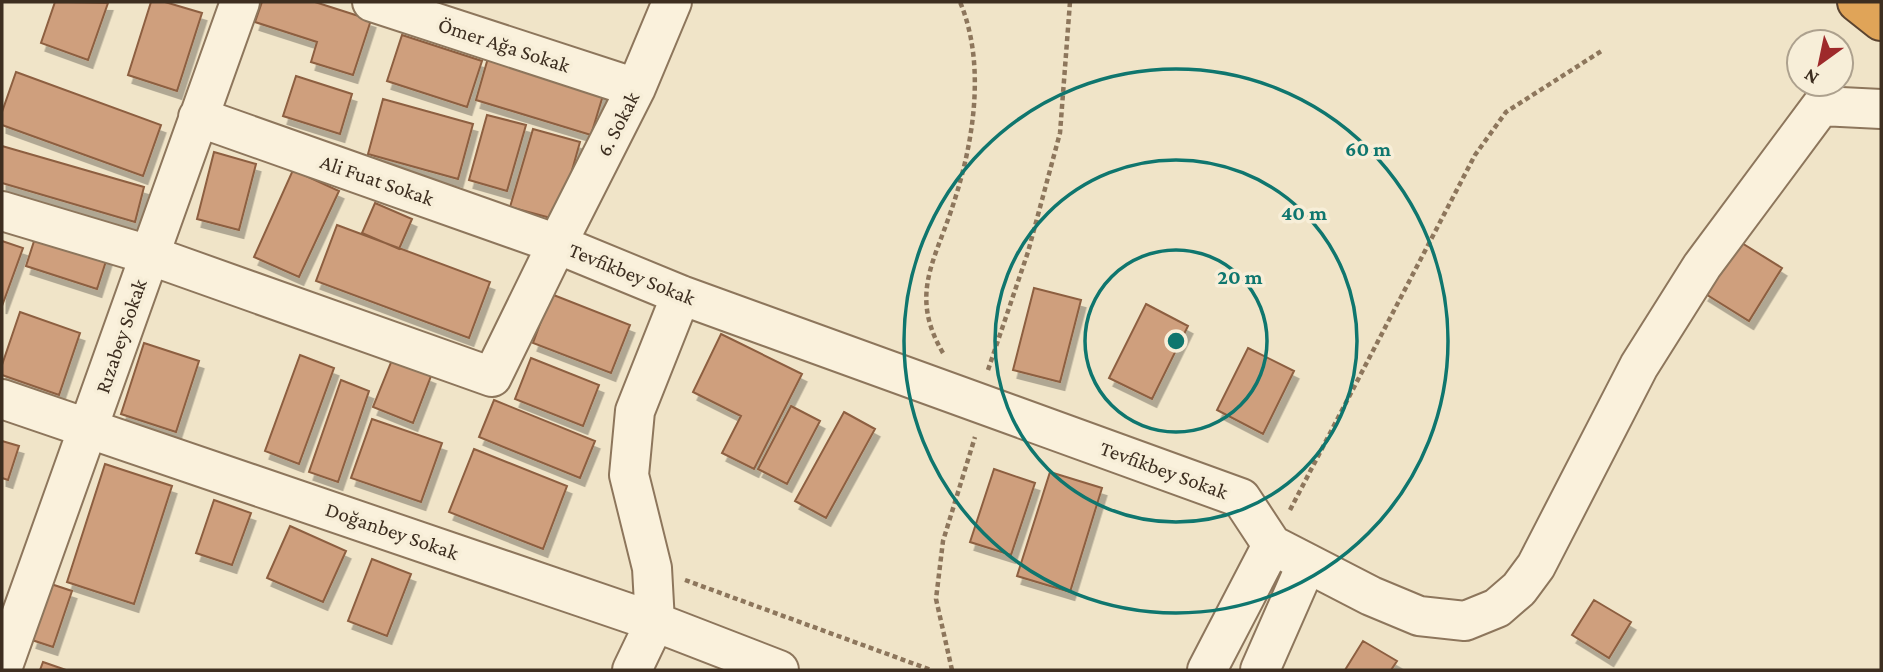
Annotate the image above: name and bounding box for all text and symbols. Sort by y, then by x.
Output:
street label: Ömer Ağa Sokak [435,12,573,78]
north arrow [1785,28,1855,98]
text: N [1800,64,1822,89]
street label: 6. Sokak [592,88,644,160]
text: 60 m [1345,137,1391,161]
street label: Ali Fuat Sokak [317,149,437,211]
text: 40 m [1281,201,1327,225]
street label: Tevfikbey Sokak [565,238,699,310]
text: 20 m [1217,265,1263,289]
street label: Rızabey Sokak [90,276,152,396]
centre of rings [1164,329,1188,353]
street label: Tevfikbey Sokak [1097,436,1231,504]
street label: Doğanbey Sokak [322,497,462,565]

